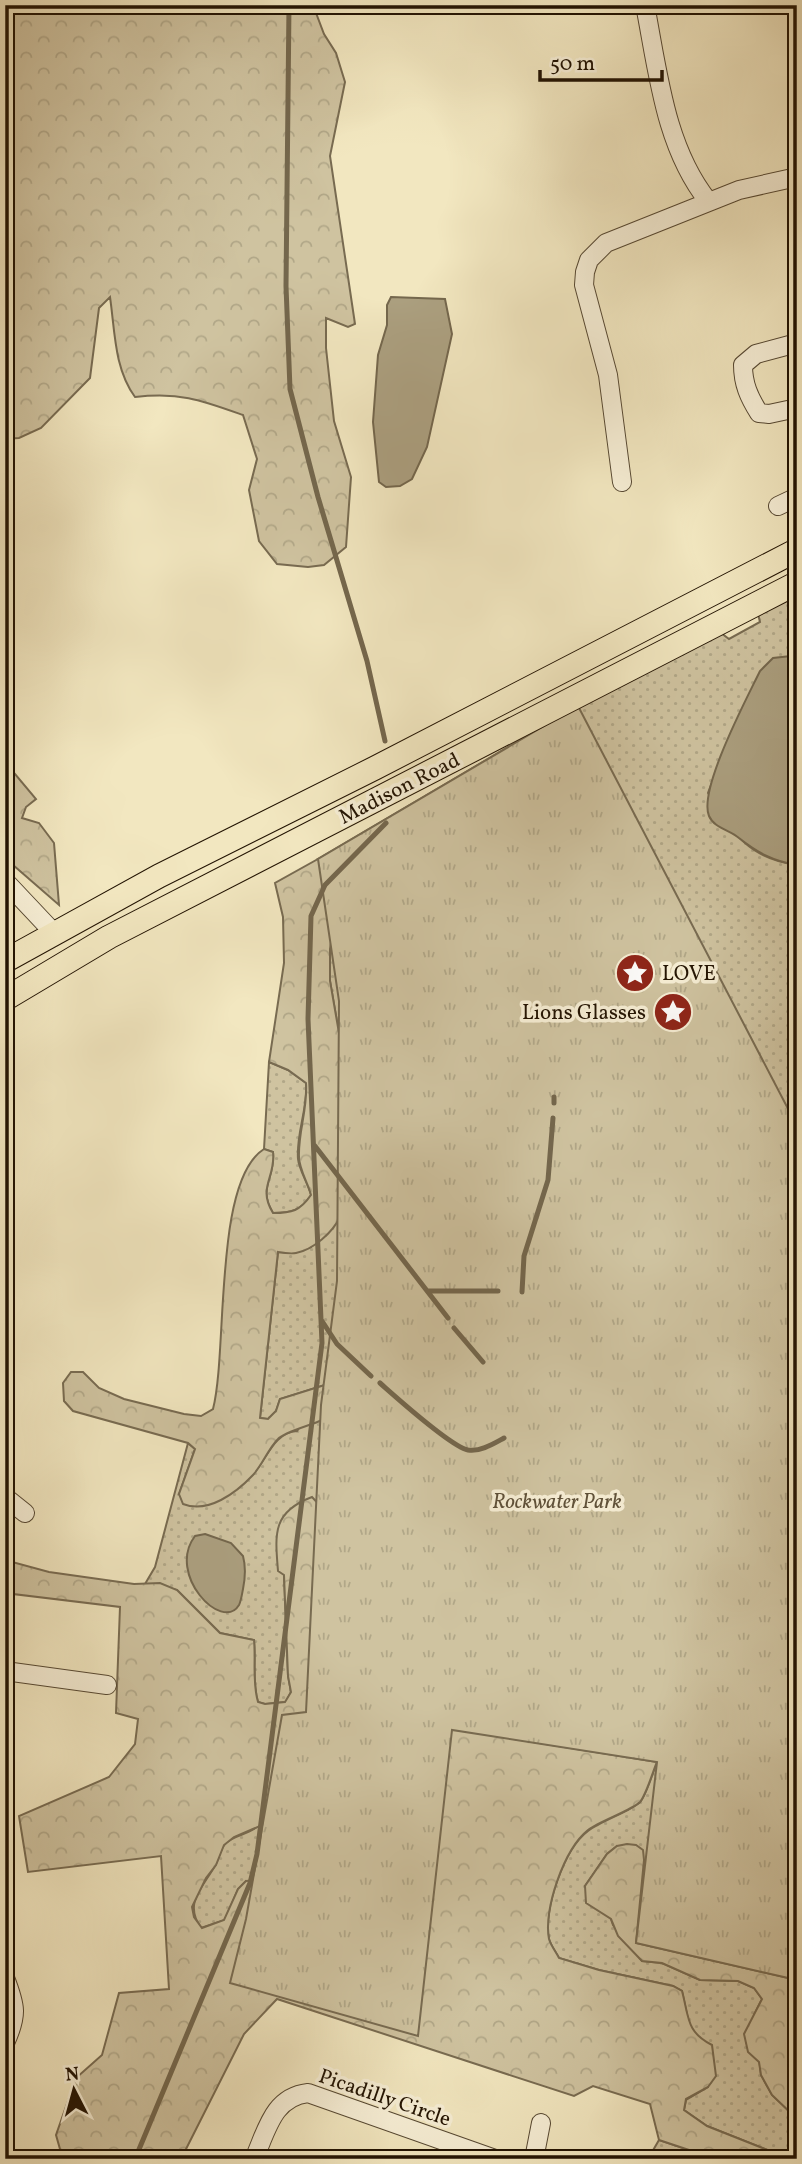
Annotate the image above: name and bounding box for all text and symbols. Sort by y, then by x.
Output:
scale bar [540,38,662,82]
text: 50 m [550,50,595,79]
street label: Madison Road [334,746,465,832]
place icon: LOVE [614,952,656,994]
place label: LOVE [662,960,716,989]
place icon: Lions Glasses [652,991,694,1033]
place label: Lions Glasses [522,999,646,1028]
park label: Rockwater Park [492,1488,622,1517]
north arrow [38,2056,108,2126]
text: N [64,2061,81,2089]
street label: Picadilly Circle [315,2062,454,2135]

